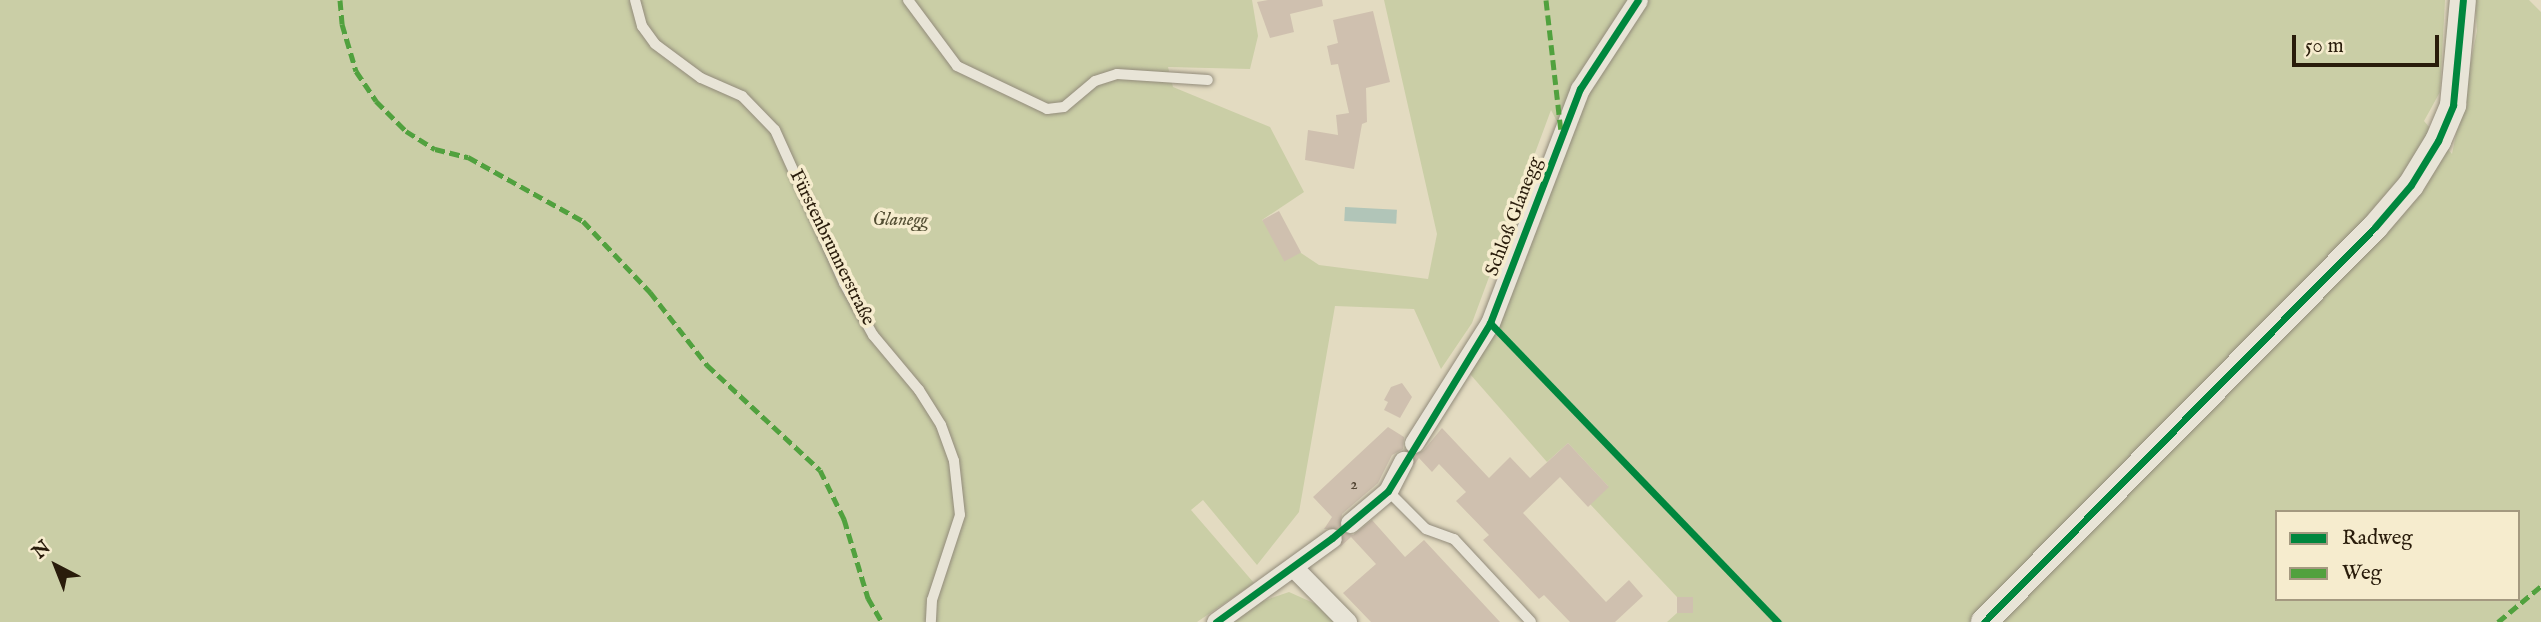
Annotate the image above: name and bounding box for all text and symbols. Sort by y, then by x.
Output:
scale bar [2296,21,2443,65]
text: 50 m [2305,33,2344,60]
street label: Schloß Glanegg [1482,154,1548,280]
street label: Fürstenbrunnerstraße [783,166,879,330]
park label: Glanegg [872,210,928,232]
house number: 2 [1350,475,1358,495]
legend [2275,510,2520,601]
text: Radweg [2342,525,2413,552]
north arrow [21,531,91,601]
text: N [28,536,56,565]
text: Weg [2342,560,2382,587]

